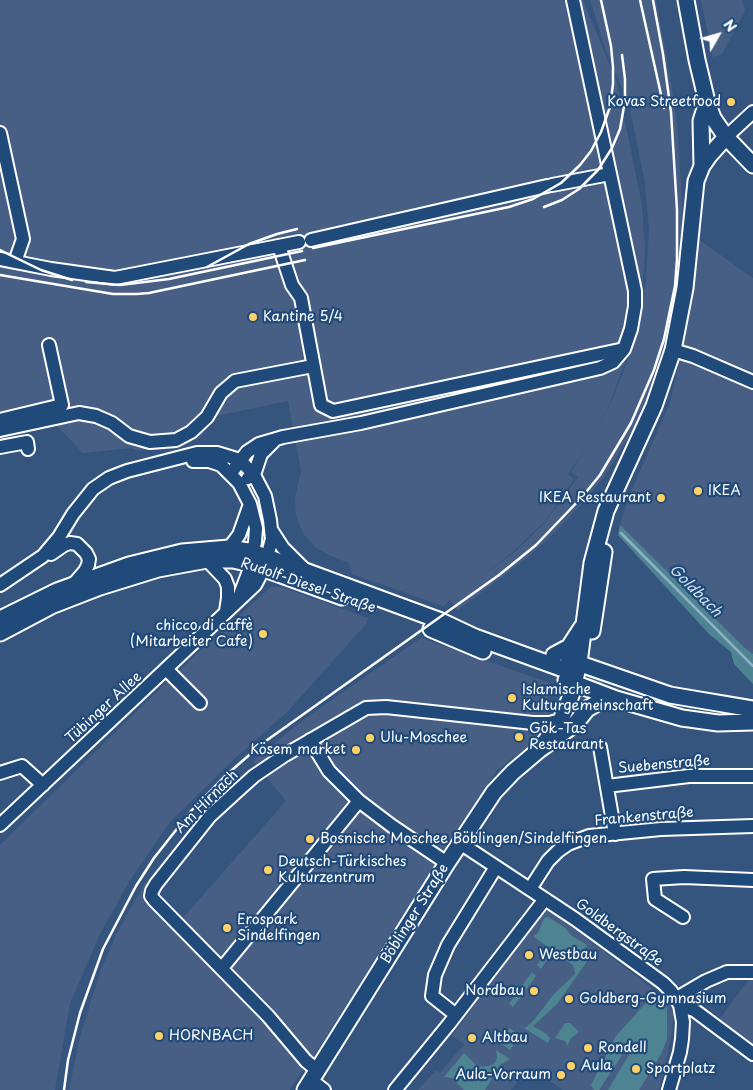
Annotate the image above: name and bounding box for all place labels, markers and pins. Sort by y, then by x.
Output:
place label: Kovas Streetfood [607,94,721,110]
marker: Kovas Streetfood [725,96,737,108]
place label: Kantine 5/4 [263,309,343,325]
marker: Kantine 5/4 [247,311,259,323]
place label: IKEA [708,483,741,499]
marker: IKEA [692,485,704,497]
place label: IKEA Restaurant [539,490,651,506]
marker: IKEA Restaurant [655,492,667,504]
place label: chicco di caffè (Mitarbeiter Cafe) [130,618,253,650]
marker: chicco di caffè (Mitarbeiter Cafe) [257,628,269,640]
place label: Islamische Kulturgemeinschaft [522,682,653,714]
marker: Islamische Kulturgemeinschaft [506,692,518,704]
place label: Gök-Tas Restaurant [529,721,604,754]
place label: Ulu-Moschee [380,730,467,746]
marker: Gök-Tas Restaurant [513,731,525,743]
marker: Ulu-Moschee [364,732,376,744]
place label: Kösem market [250,742,346,758]
marker: Kösem market [350,744,362,756]
place label: Bosnische Moschee Böblingen/Sindelfingen [320,831,607,847]
marker: Bosnische Moschee Böblingen/Sindelfingen [304,833,316,845]
place label: Deutsch-Türkisches Kulturzentrum [278,854,406,886]
marker: Deutsch-Türkisches Kulturzentrum [262,864,274,876]
place label: Erospark Sindelfingen [237,912,320,944]
marker: Erospark Sindelfingen [221,922,233,934]
place label: Westbau [539,947,597,963]
marker: Westbau [523,949,535,961]
place label: Nordbau [465,983,524,999]
marker: Nordbau [528,985,540,997]
place label: Goldberg-Gymnasium [579,991,726,1007]
marker: Goldberg-Gymnasium [563,993,575,1005]
place label: HORNBACH [169,1028,253,1044]
marker: HORNBACH [153,1030,165,1042]
place label: Altbau [482,1030,528,1046]
marker: Altbau [466,1032,478,1044]
place label: Rondell [598,1040,647,1056]
marker: Rondell [582,1042,594,1054]
place label: Aula [581,1058,612,1074]
marker: Aula [565,1060,577,1072]
place label: Sportplatz [646,1061,715,1077]
marker: Sportplatz [630,1063,642,1075]
place label: Aula-Vorraum [456,1067,551,1083]
marker: Aula-Vorraum [555,1069,567,1081]

